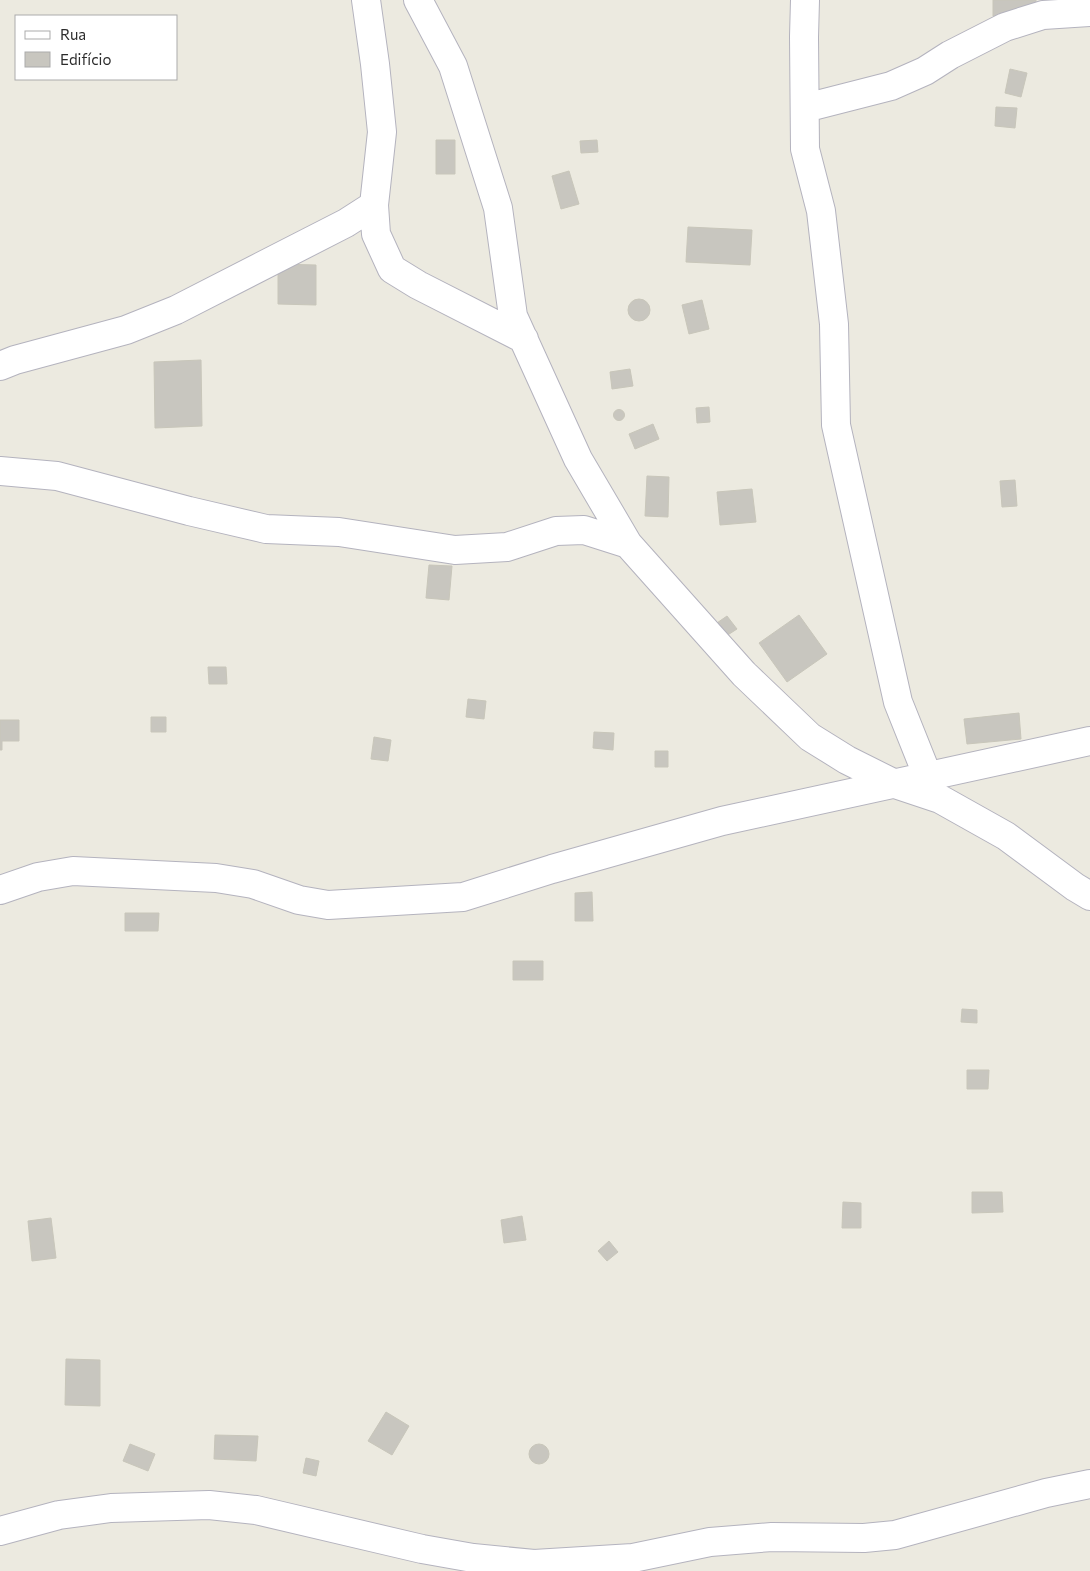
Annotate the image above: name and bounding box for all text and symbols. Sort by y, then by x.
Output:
legend [15,15,178,80]
text: Rua [60,25,86,43]
text: Edifício [60,50,111,68]

